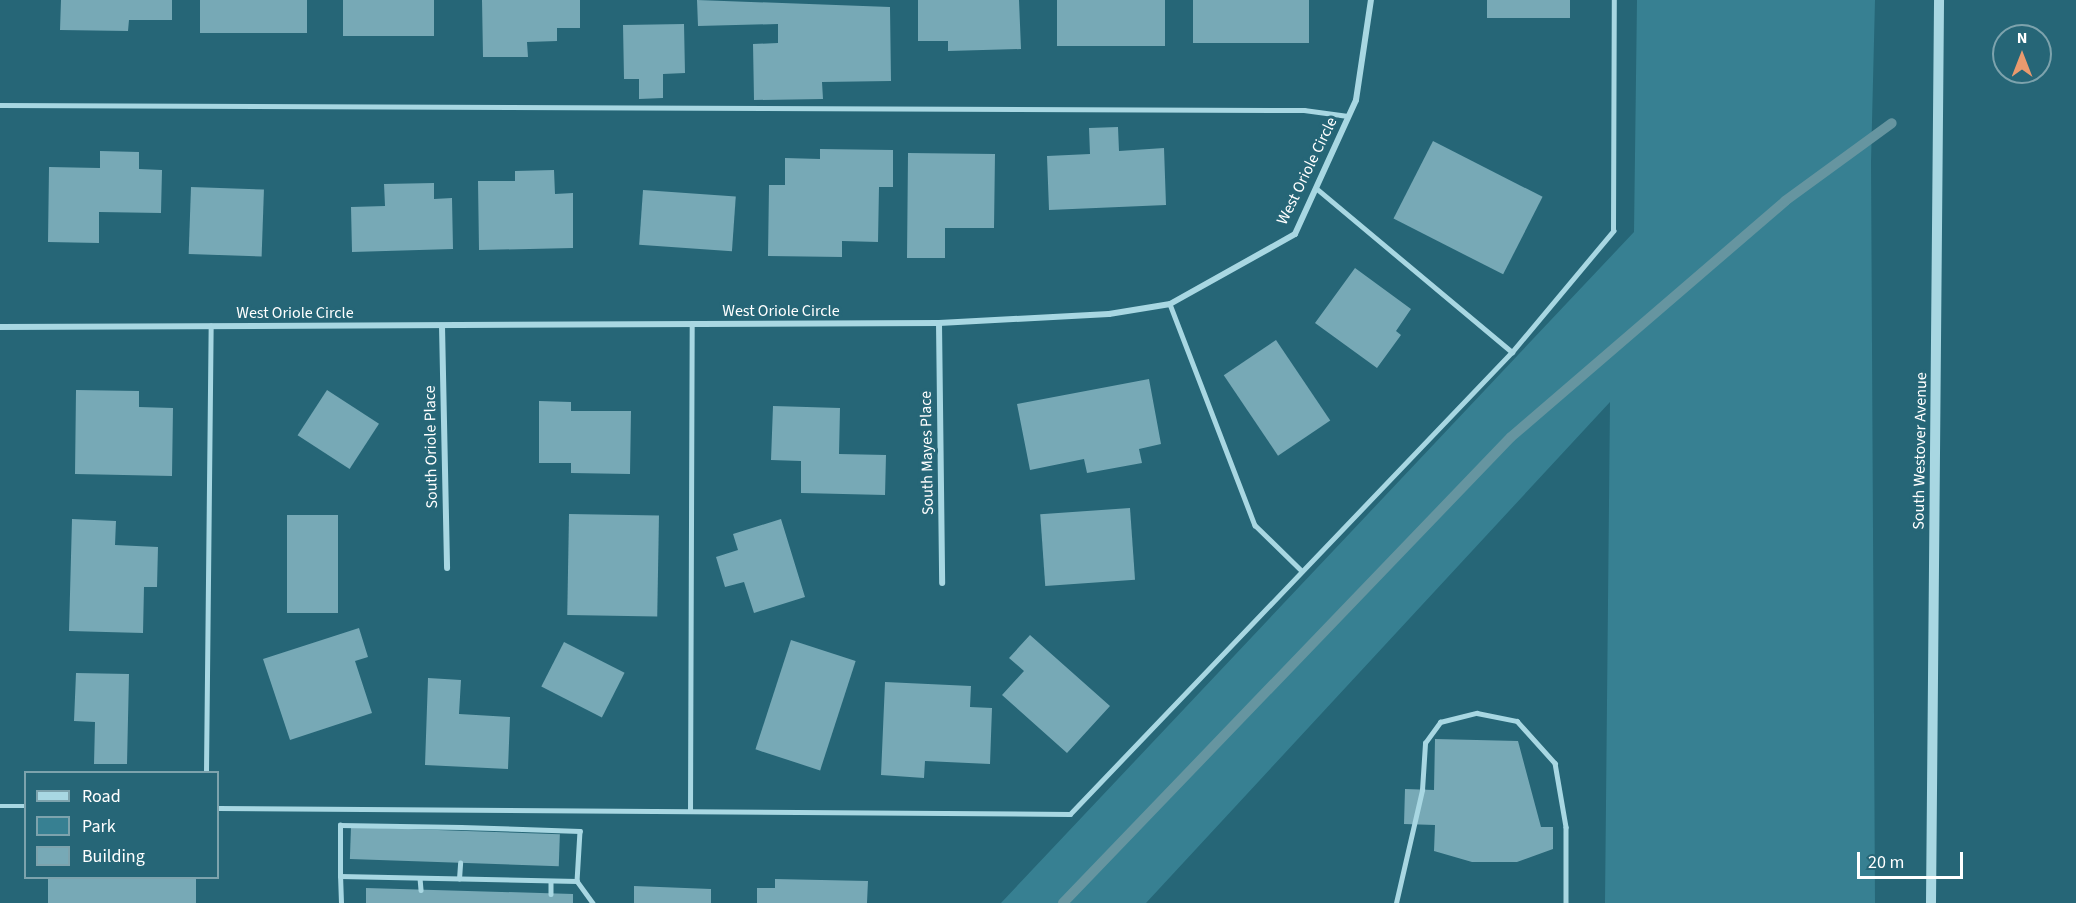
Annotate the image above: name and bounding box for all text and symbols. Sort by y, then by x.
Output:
north arrow [1992,24,2052,84]
text: N [2017,27,2027,49]
street label: West Oriole Circle [1273,114,1341,228]
street label: West Oriole Circle [722,301,840,321]
street label: West Oriole Circle [236,303,354,323]
street label: South Westover Avenue [1909,372,1931,530]
street label: South Oriole Place [420,385,442,509]
street label: South Mayes Place [916,391,938,515]
legend [24,771,219,879]
text: Road [82,784,121,809]
text: Park [82,814,116,839]
scale bar [1860,840,1966,878]
text: Building [82,844,145,869]
text: 20 m [1868,850,1904,875]

